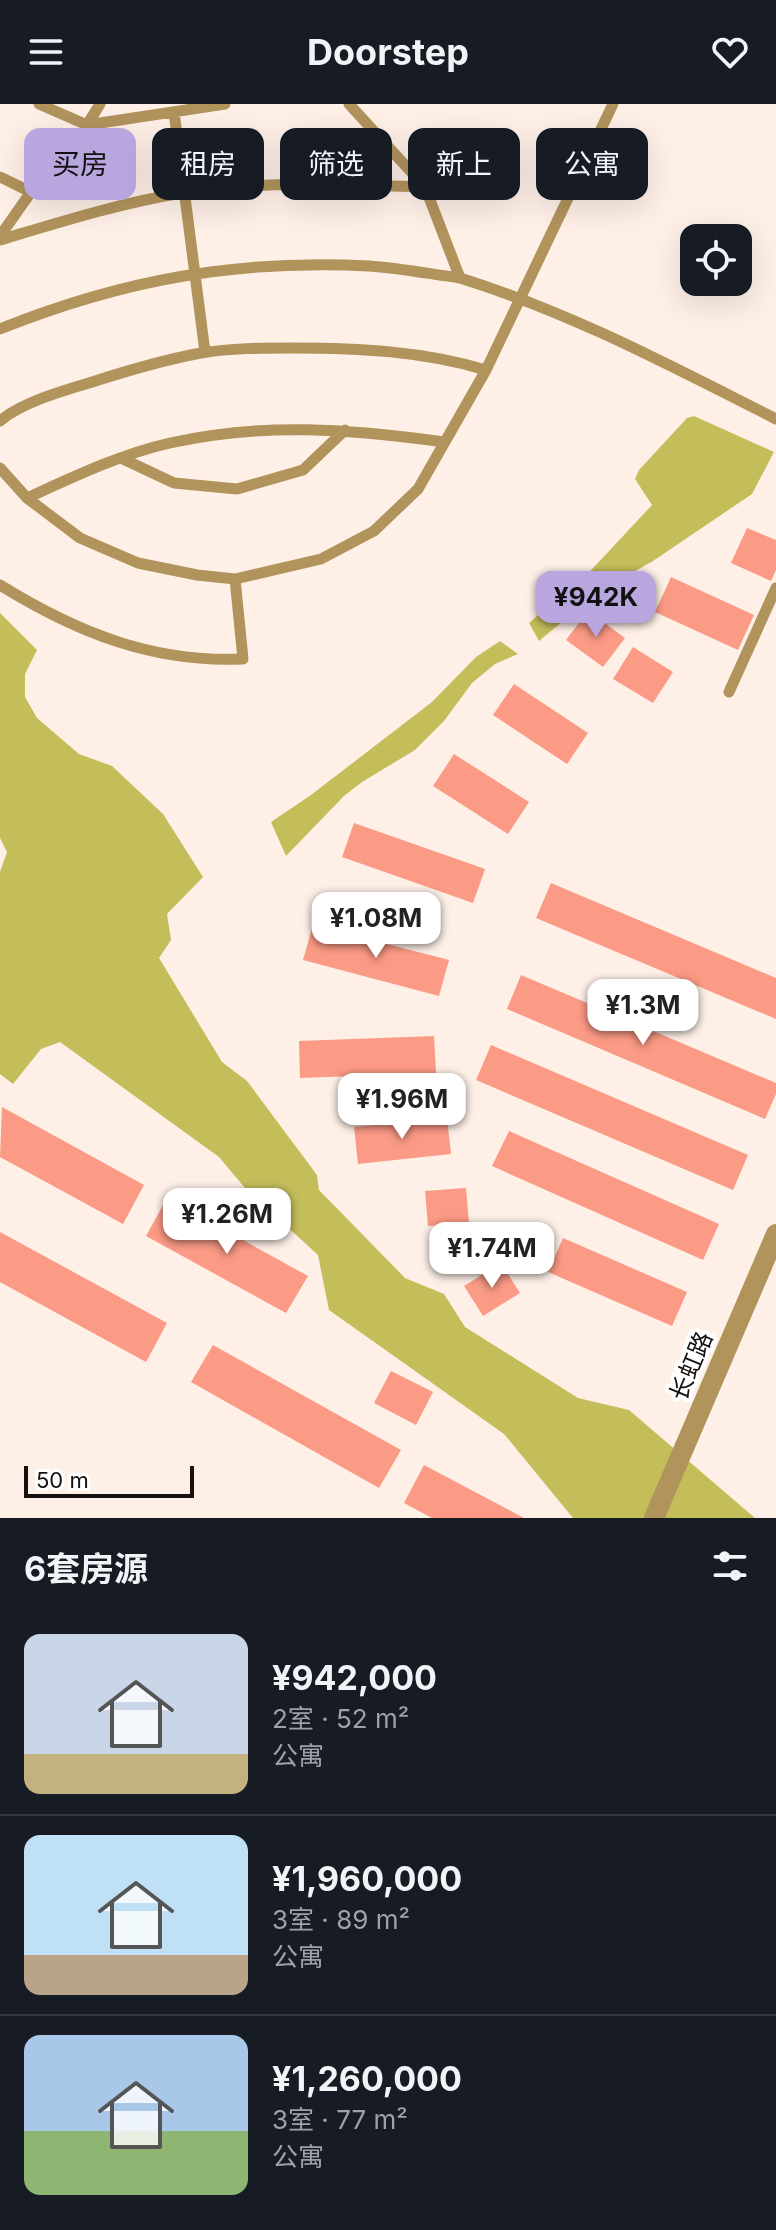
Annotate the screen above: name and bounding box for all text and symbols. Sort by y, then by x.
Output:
icon: menu [24,30,68,74]
text: Doorstep [307,30,469,74]
icon: heart [708,30,752,74]
chip: 买房 [24,128,136,200]
chip: 租房 [152,128,264,200]
chip: 筛选 [280,128,392,200]
chip: 新上 [408,128,520,200]
chip: 公寓 [536,128,648,200]
map controls [680,224,752,296]
button: locate [680,224,752,296]
pin: ¥942K [540,571,652,639]
text: ¥942K [554,581,638,612]
pin: ¥1.08M [311,892,441,960]
text: ¥1.08M [330,902,422,933]
pin: ¥1.3M [587,979,699,1047]
text: ¥1.3M [605,989,681,1020]
pin: ¥1.96M [337,1073,467,1141]
text: ¥1.96M [356,1083,448,1114]
pin: ¥1.26M [162,1188,292,1256]
text: ¥1.26M [181,1198,273,1229]
pin: ¥1.74M [427,1222,557,1290]
text: ¥1.74M [447,1232,537,1263]
street label: 长虹路 [664,1327,718,1405]
scale bar [24,1462,194,1498]
text: 50 m [36,1467,89,1493]
icon: filters [708,1544,752,1588]
text: 6套房源 [24,1548,148,1589]
text: ¥942,000 [272,1657,437,1698]
icon: home [88,1666,184,1762]
text: 2室 · 52 m² [272,1703,409,1734]
text: 公寓 [272,1740,324,1771]
text: ¥1,960,000 [272,1858,462,1899]
icon: home [88,1867,184,1963]
text: 3室 · 89 m² [272,1904,410,1935]
text: 公寓 [272,1941,324,1972]
text: ¥1,260,000 [272,2058,462,2099]
icon: home [88,2067,184,2163]
text: 3室 · 77 m² [272,2104,408,2135]
text: 公寓 [272,2141,324,2172]

